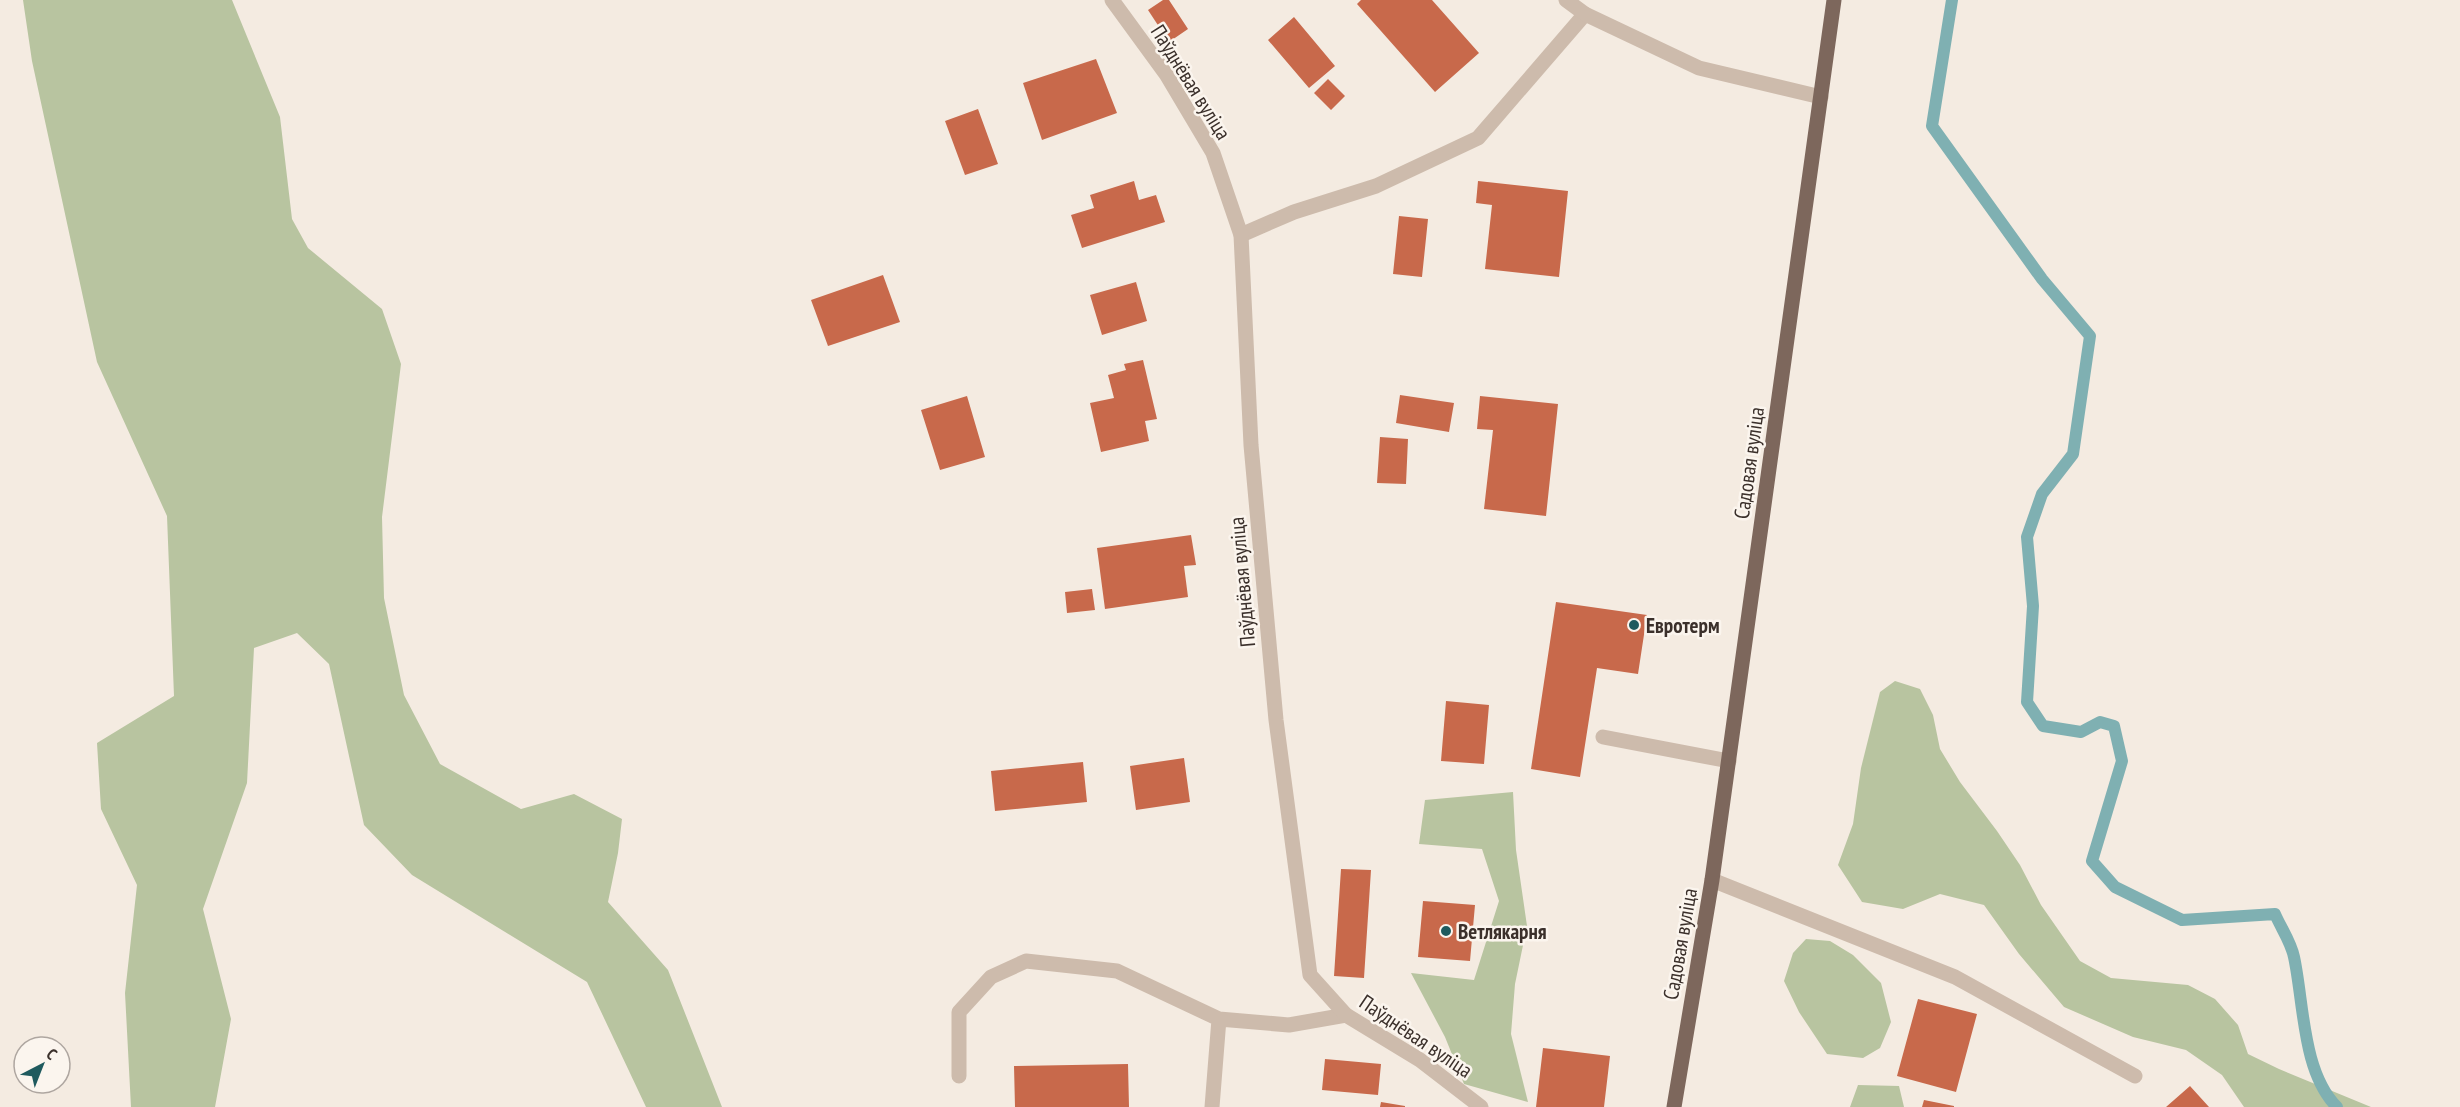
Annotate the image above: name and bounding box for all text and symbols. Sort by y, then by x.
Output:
street label: Паўднёвая вуліца [1145,20,1237,144]
street label: Садовая вуліца [1728,405,1770,521]
street label: Паўднёвая вуліца [1223,516,1261,648]
place label: Евротерм [1646,612,1720,639]
marker: Евротерм [1627,618,1641,632]
street label: Садовая вуліца [1657,886,1703,1002]
place label: Ветлякарня [1458,918,1547,945]
marker: Ветлякарня [1439,924,1453,938]
street label: Паўднёвая вуліца [1354,988,1478,1084]
north arrow [12,1035,72,1095]
text: С [43,1044,62,1064]

